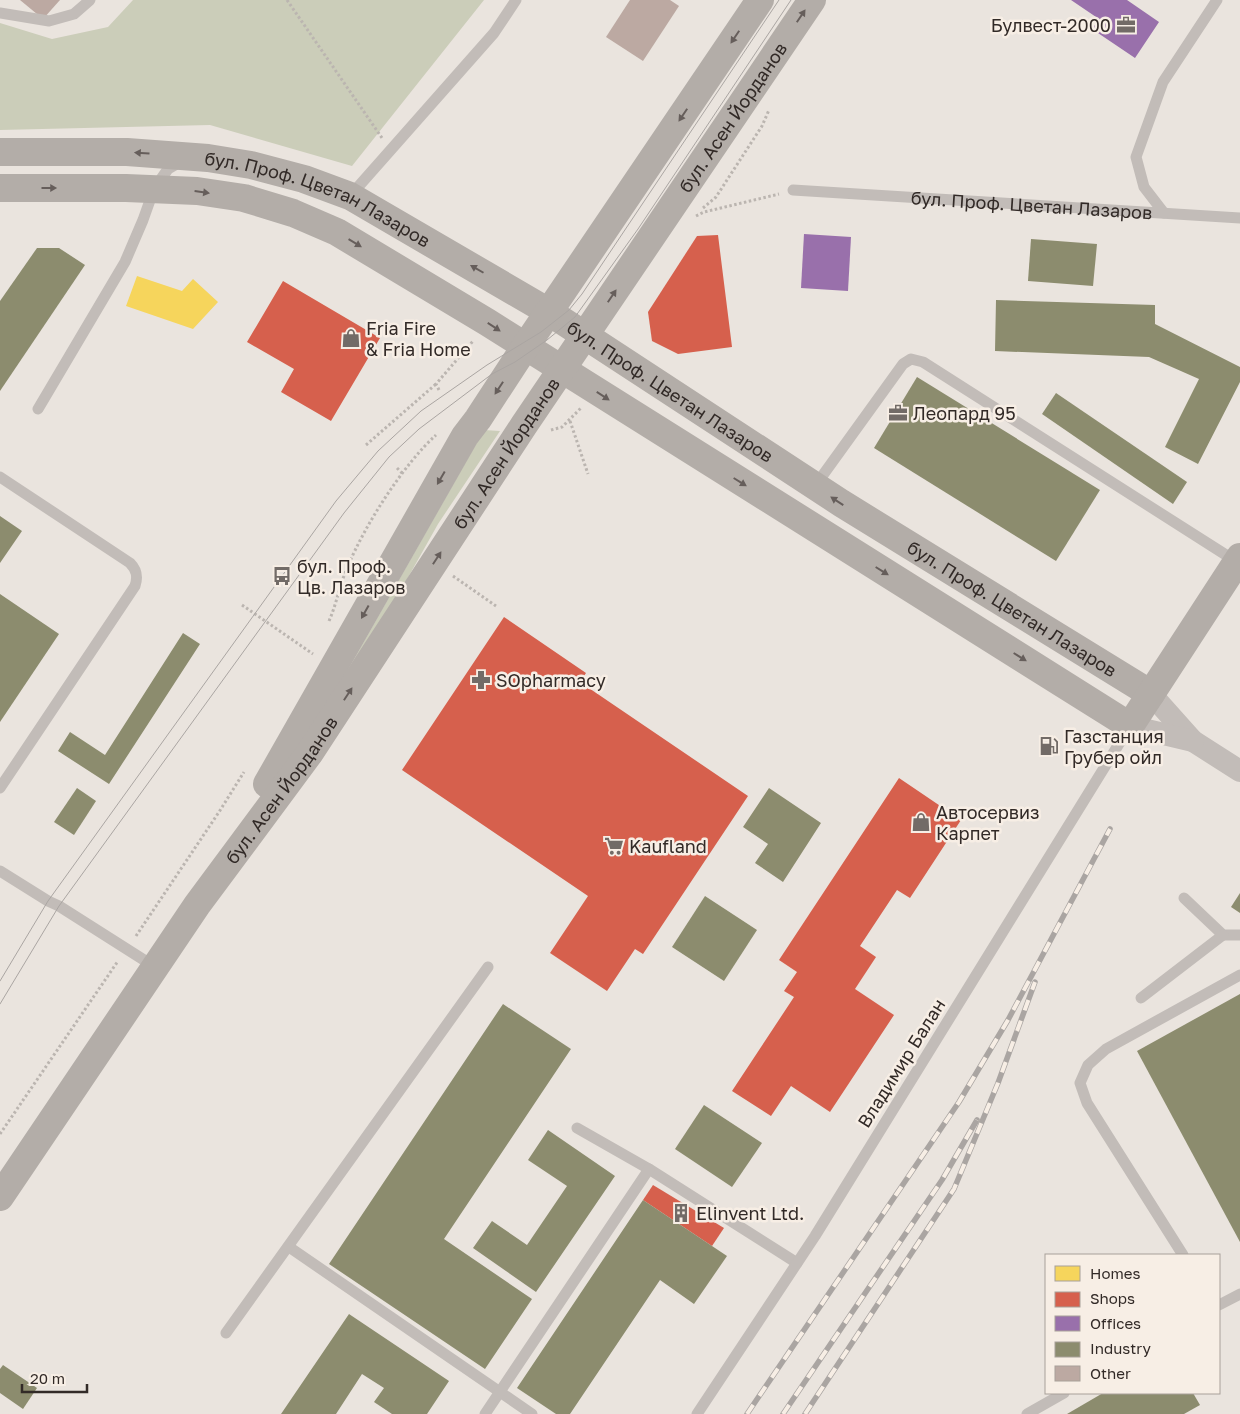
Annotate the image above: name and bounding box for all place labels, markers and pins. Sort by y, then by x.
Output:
place label: Булвест-2000 [991,14,1111,36]
office icon: Булвест-2000 [1115,14,1137,36]
place label: Fria Fire & Fria Home [366,317,471,360]
shop icon: Fria Fire & Fria Home [340,327,362,349]
office icon: Леопард 95 [887,402,909,424]
place label: Леопард 95 [913,402,1016,424]
place label: бул. Проф. Цв. Лазаров [297,555,405,598]
bus stop icon: бул. Проф. Цв. Лазаров [271,565,293,587]
pharmacy icon: SOpharmacy [470,669,492,691]
place label: SOpharmacy [496,669,606,691]
place label: Газстанция Грубер ойл [1064,725,1164,768]
fuel station icon: Газстанция Грубер ойл [1038,735,1060,757]
place label: Автосервиз Карпет [936,801,1039,844]
shop icon: Автосервиз Карпет [910,811,932,833]
supermarket icon: Kaufland [603,835,625,857]
place label: Kaufland [629,835,707,857]
building icon: Elinvent Ltd. [670,1202,692,1224]
place label: Elinvent Ltd. [696,1202,804,1224]

